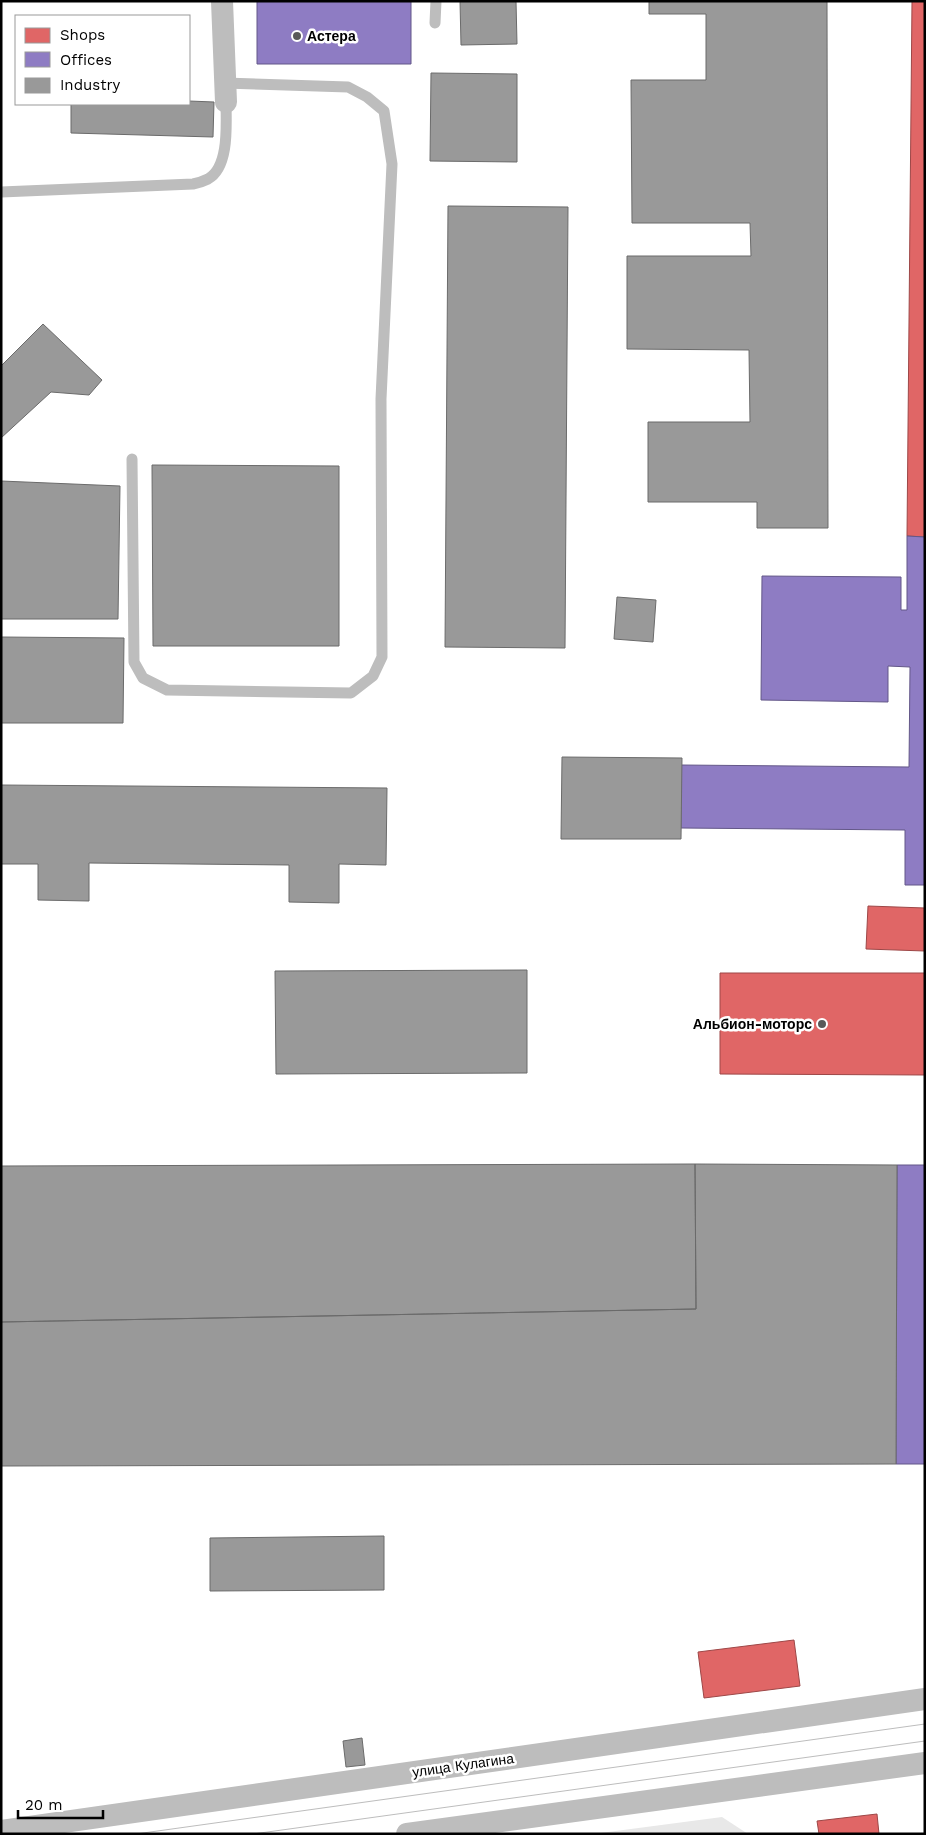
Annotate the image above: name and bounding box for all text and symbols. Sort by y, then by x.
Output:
legend [15,15,190,105]
text: Shops [60,26,105,44]
place label: Астера [307,28,356,44]
marker: Астера [291,30,303,42]
text: Offices [60,51,112,69]
text: Industry [60,76,121,94]
place label: Альбион-моторс [693,1016,812,1032]
marker: Альбион-моторс [816,1018,828,1030]
street label: улица Кулагина [411,1750,515,1780]
scale bar [18,1788,102,1820]
text: 20 m [25,1796,63,1814]

